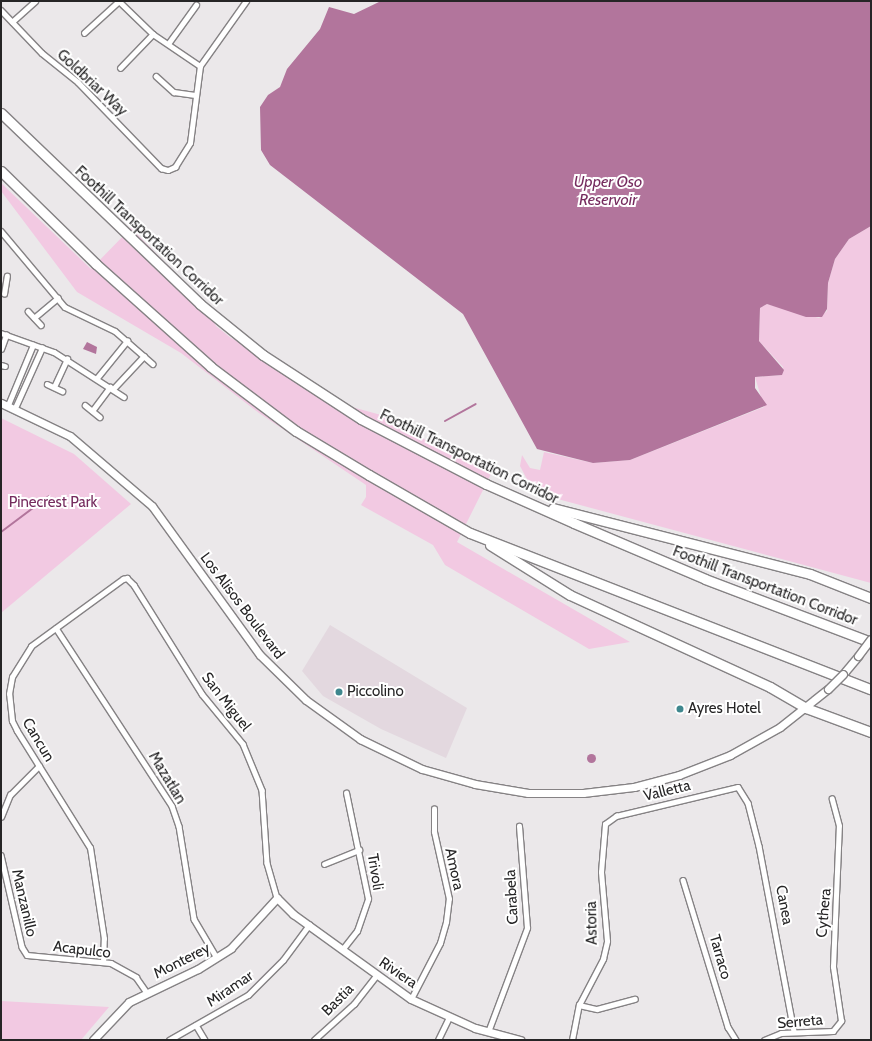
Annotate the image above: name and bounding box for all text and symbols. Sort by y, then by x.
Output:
street label: Goldbriar Way [53,46,131,120]
street label: Foothill Transportation Corridor [71,162,227,310]
water label: Upper Oso Reservoir [574,172,642,210]
street label: Foothill Transportation Corridor [377,406,561,508]
park label: Pinecrest Park [9,494,97,512]
street label: Foothill Transportation Corridor [670,542,860,630]
street label: Los Alisos Boulevard [196,549,288,663]
street label: San Miguel [198,669,254,735]
place label: Piccolino [347,683,404,701]
marker: Piccolino [334,687,344,697]
place label: Ayres Hotel [688,700,761,718]
marker: Ayres Hotel [675,704,685,714]
street label: Cancun [18,715,58,765]
street label: Mazatlan [144,749,190,807]
street label: Valletta [642,776,692,806]
street label: Amora [441,846,467,892]
street label: Trivoli [363,852,387,892]
street label: Manzanillo [7,867,41,939]
street label: Carabela [502,869,522,925]
street label: Canea [771,884,797,926]
street label: Cythera [813,888,835,938]
street label: Astoria [583,901,601,945]
street label: Tarraco [705,933,735,981]
street label: Acapulco [52,938,112,962]
street label: Monterey [151,939,213,983]
street label: Riviera [375,954,421,992]
street label: Miramar [203,967,257,1011]
street label: Bastia [318,980,358,1020]
street label: Serreta [776,1011,824,1033]

